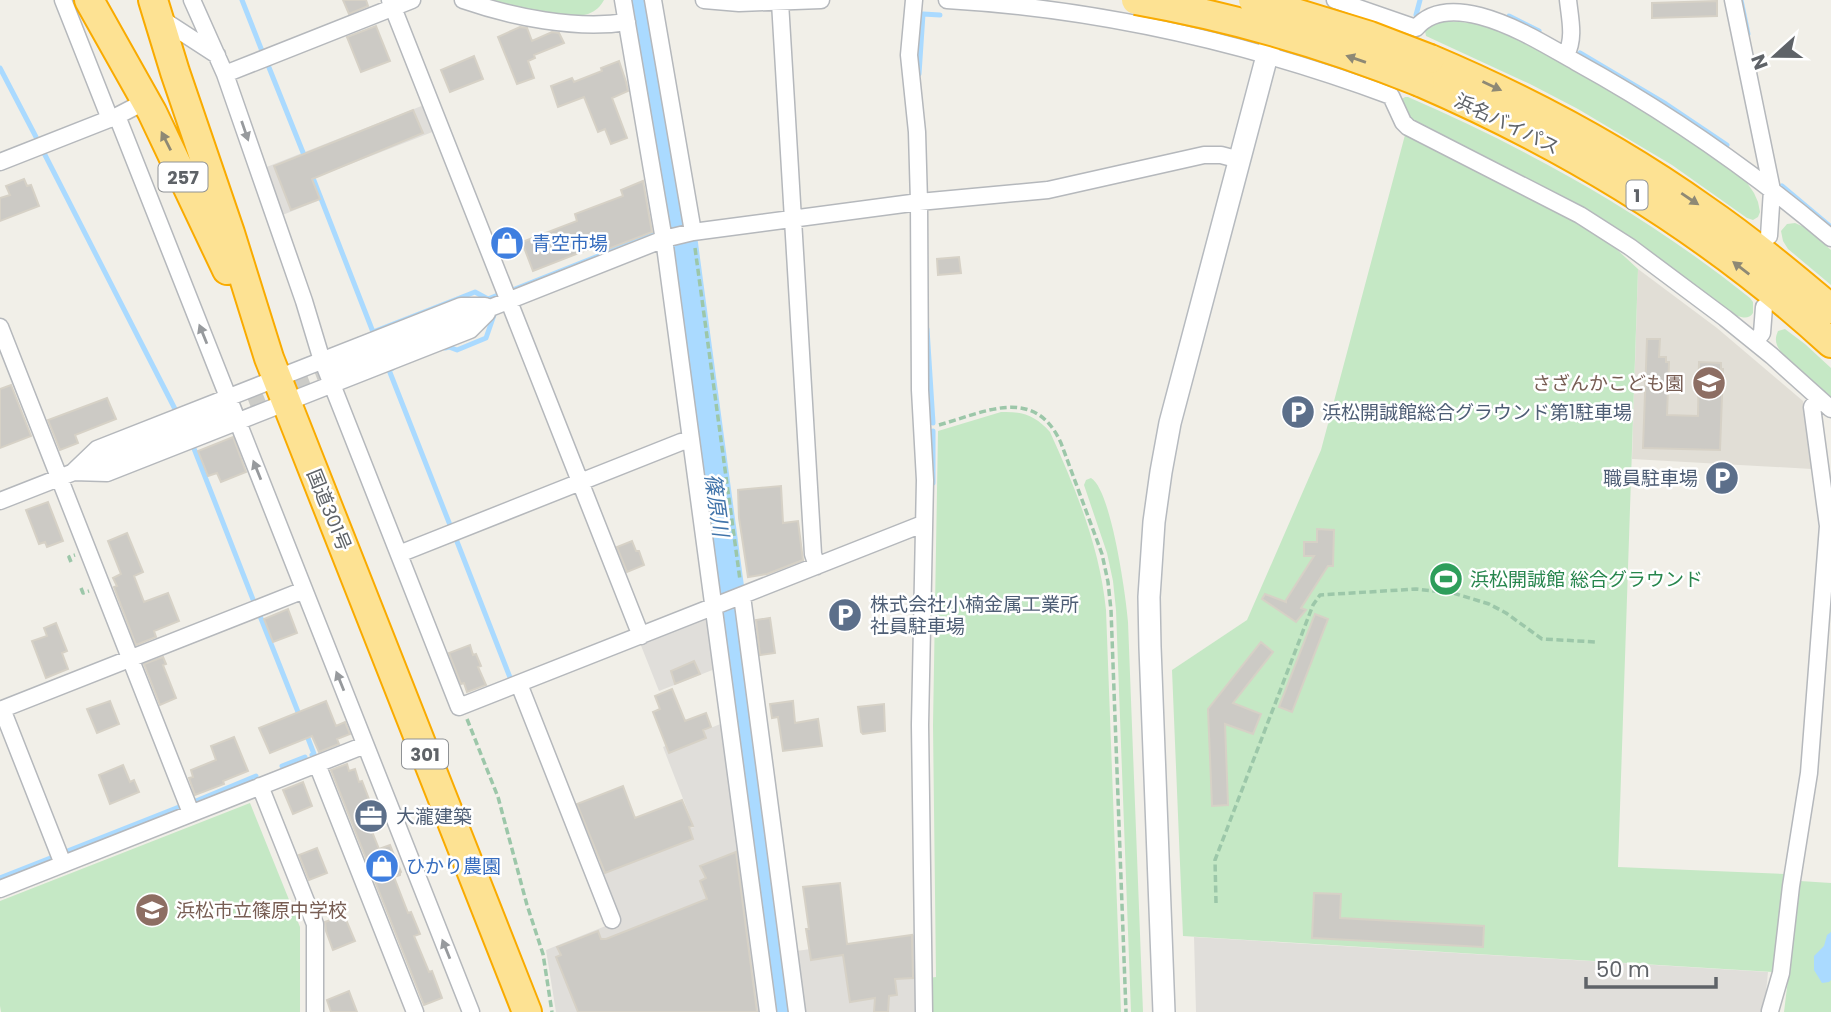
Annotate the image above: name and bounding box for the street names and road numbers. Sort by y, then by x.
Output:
street label: 浜名バイパス [1450,87,1564,161]
road number: 257 [158,162,208,192]
road number: 1 [1626,180,1648,210]
street label: 国道301号 [300,465,358,555]
road number: 301 [402,740,448,768]

